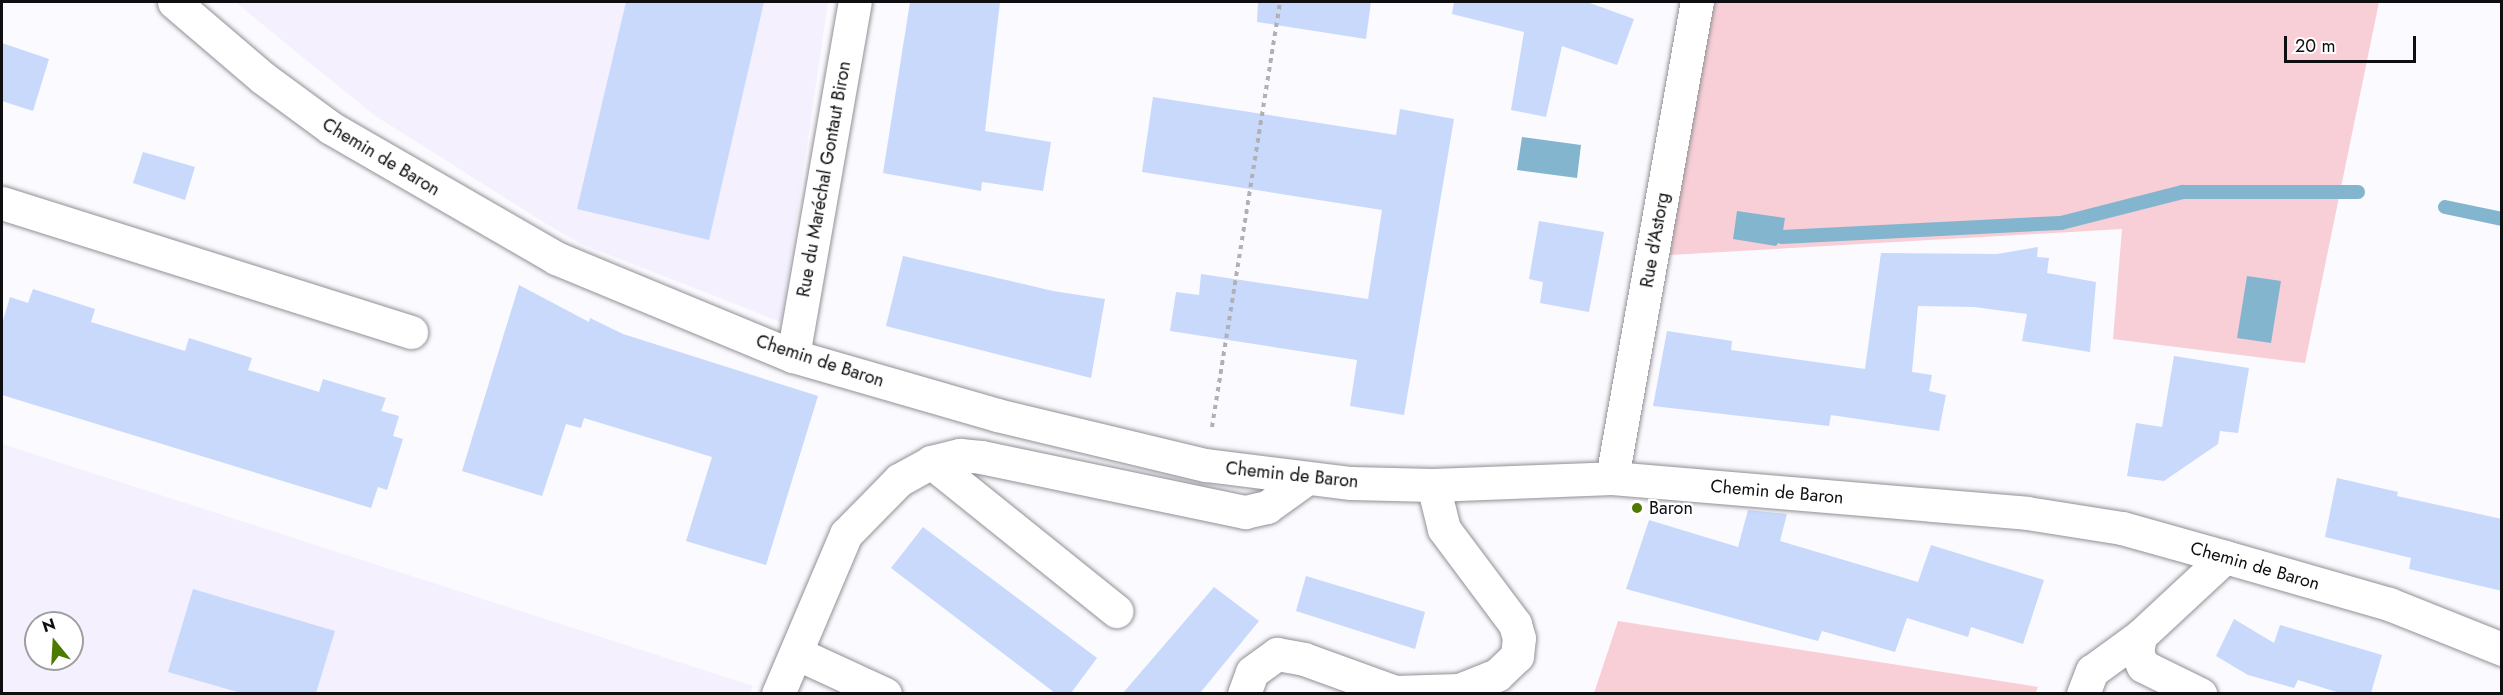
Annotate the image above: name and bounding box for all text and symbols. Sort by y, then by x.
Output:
scale bar [2287,24,2419,62]
text: 20 m [2295,33,2335,59]
street label: Rue du Maréchal Gontaut Biron [793,59,855,299]
street label: Chemin de Baron [318,113,444,201]
street label: Rue d'Astorg [1636,191,1674,289]
street label: Chemin de Baron [753,330,887,392]
street label: Chemin de Baron [1225,457,1359,493]
street label: Chemin de Baron [1710,475,1844,509]
place label: Baron [1649,497,1693,519]
marker: Baron [1630,501,1644,515]
street label: Chemin de Baron [2188,537,2322,595]
north arrow [24,611,84,671]
text: N [39,612,59,638]

